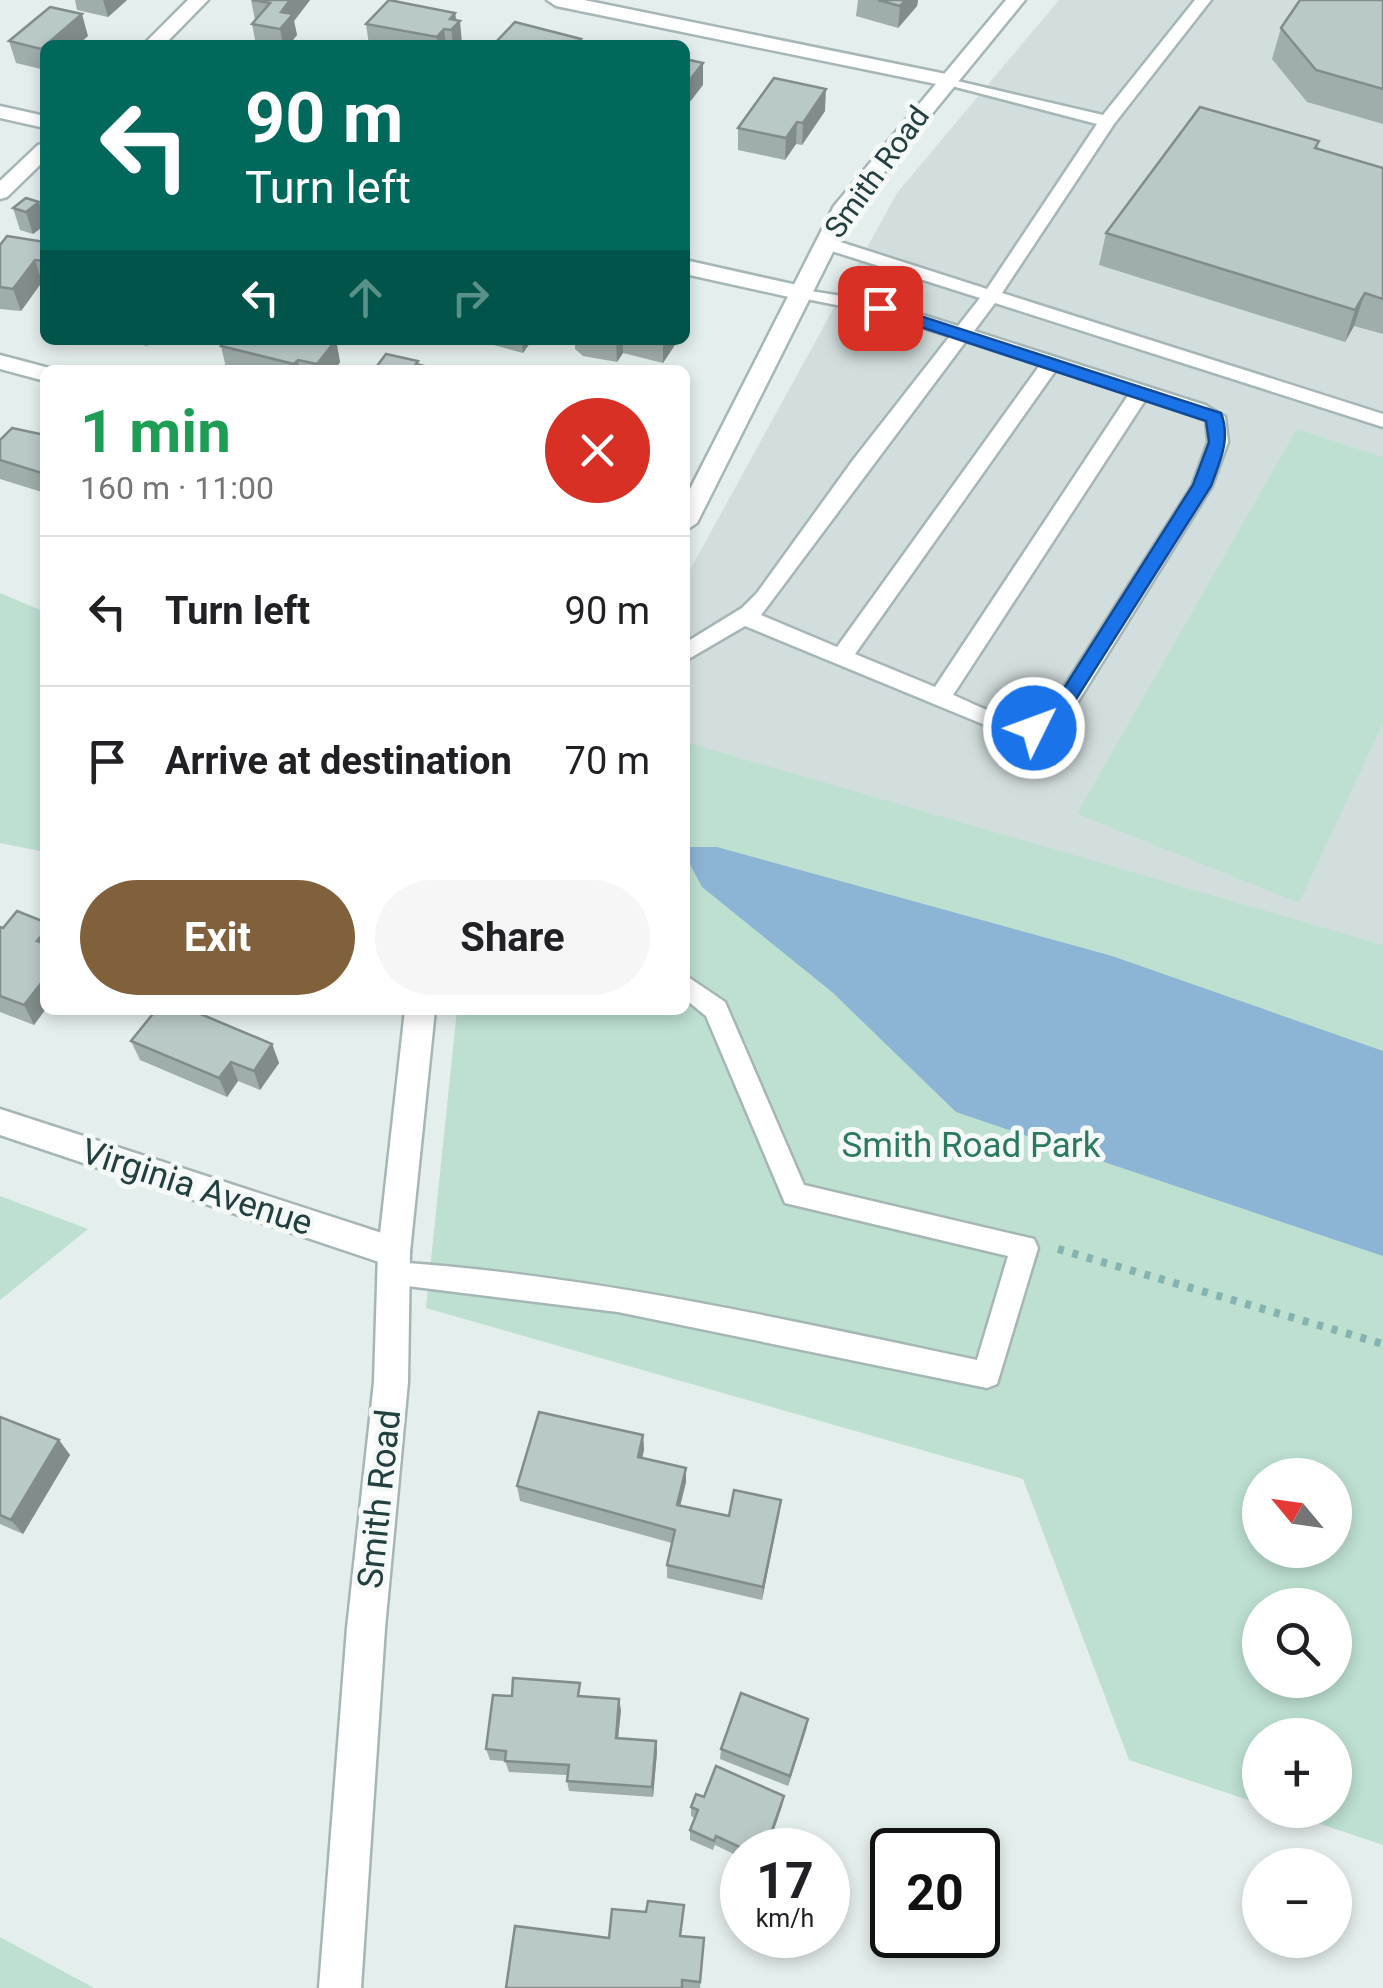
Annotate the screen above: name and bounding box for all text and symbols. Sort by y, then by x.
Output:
text: 90 m [245,77,403,159]
icon: left [80,80,210,210]
street label: Smith Road [817,99,936,244]
text: Turn left [245,161,411,214]
pin [838,266,923,351]
icon: left [233,270,288,325]
icon: ahead [338,270,393,325]
icon: right [443,270,498,325]
icon: arrive [853,281,908,336]
text: 1 min [80,396,231,467]
button: close [545,398,650,503]
text: 160 m · 11:00 [80,469,274,507]
icon: left [80,584,135,639]
text: Turn left [165,589,310,633]
text: 90 m [565,589,650,633]
position arrow [982,676,1086,780]
icon: arrive [80,734,135,789]
text: Arrive at destination [165,739,512,783]
text: 70 m [565,739,650,783]
button: Exit [80,880,355,995]
button: Share [375,880,650,995]
park label: Smith Road Park [842,1125,1101,1166]
street label: Virginia Avenue [76,1131,318,1244]
street label: Smith Road [350,1408,409,1591]
north arrow [1242,1458,1352,1568]
map controls [1242,1458,1352,1958]
button: search [1242,1588,1352,1698]
button: + [1242,1718,1352,1828]
speed limit sign: 20 [870,1828,1000,1958]
button: − [1242,1848,1352,1958]
text: 17 [756,1852,814,1910]
text: km/h [756,1904,814,1933]

